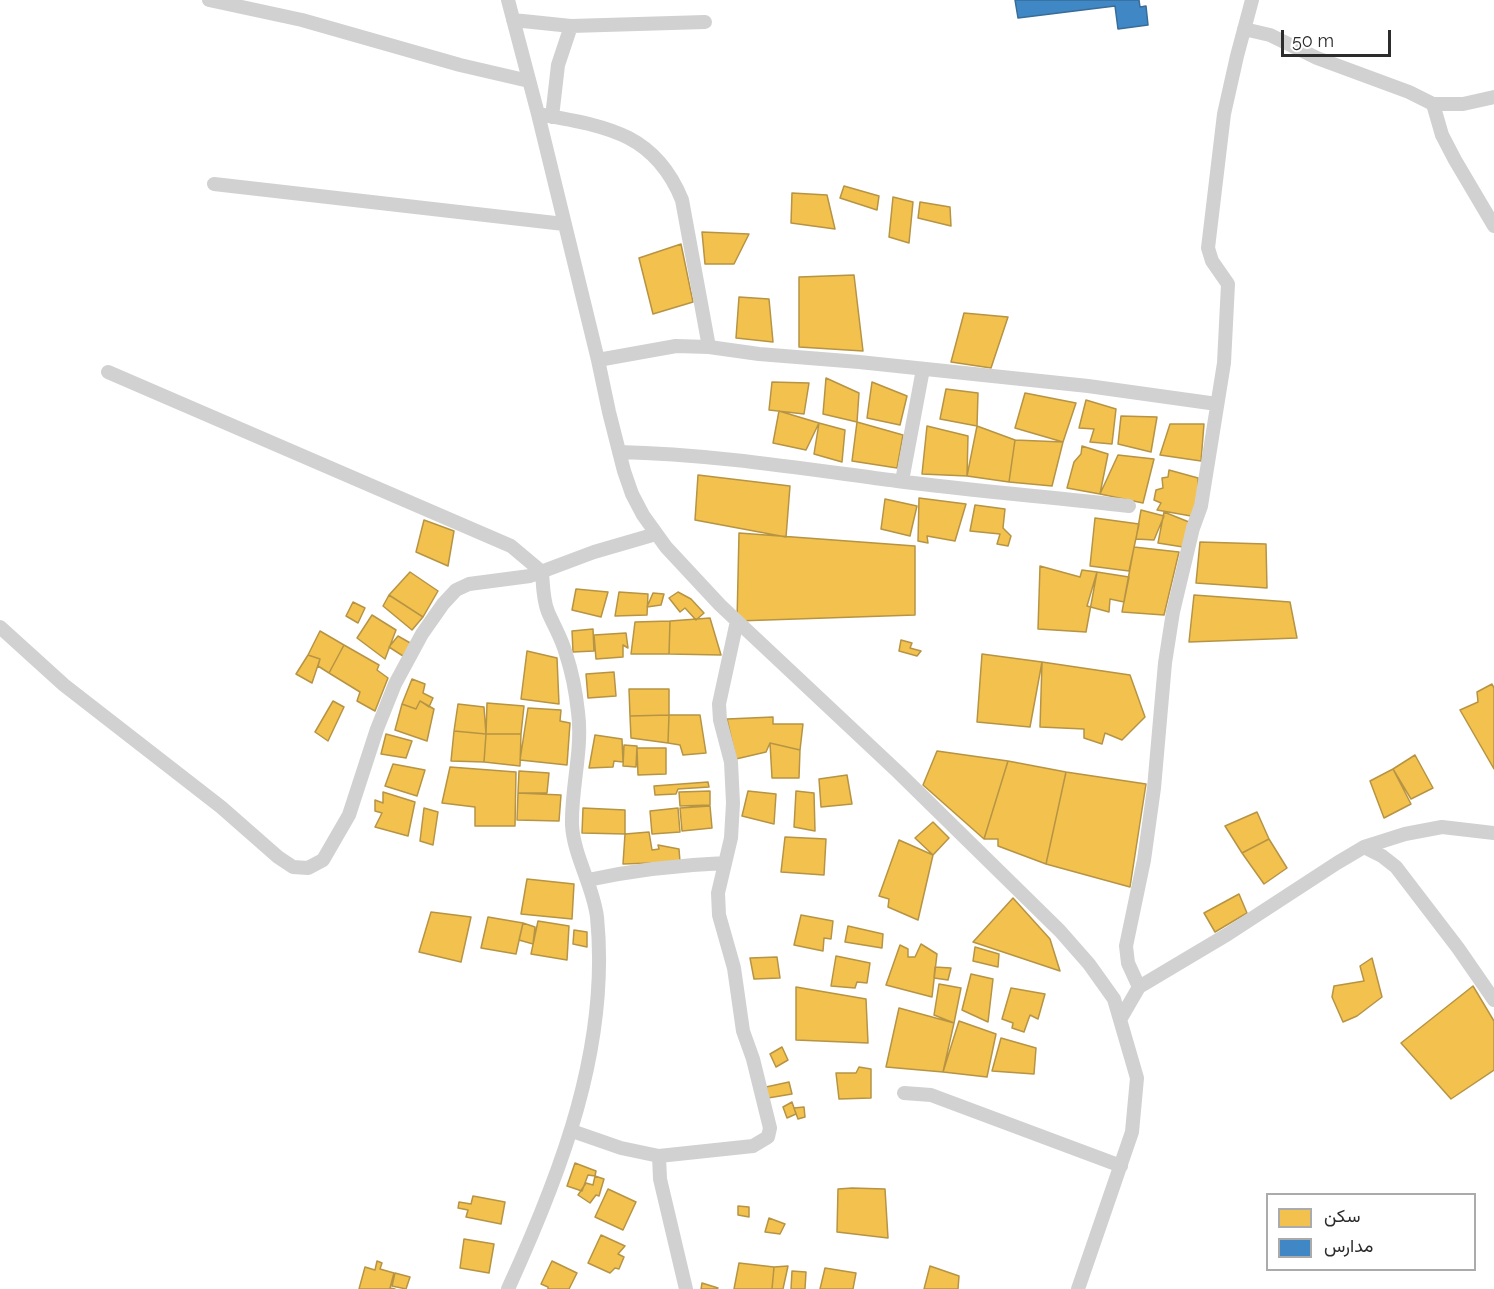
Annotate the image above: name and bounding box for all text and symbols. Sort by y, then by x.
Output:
scale bar [1284,18,1394,56]
text: 50 m [1292,30,1334,51]
legend [1266,1193,1476,1271]
text: سكن [1324,1205,1360,1226]
text: مدارس [1324,1235,1373,1256]

